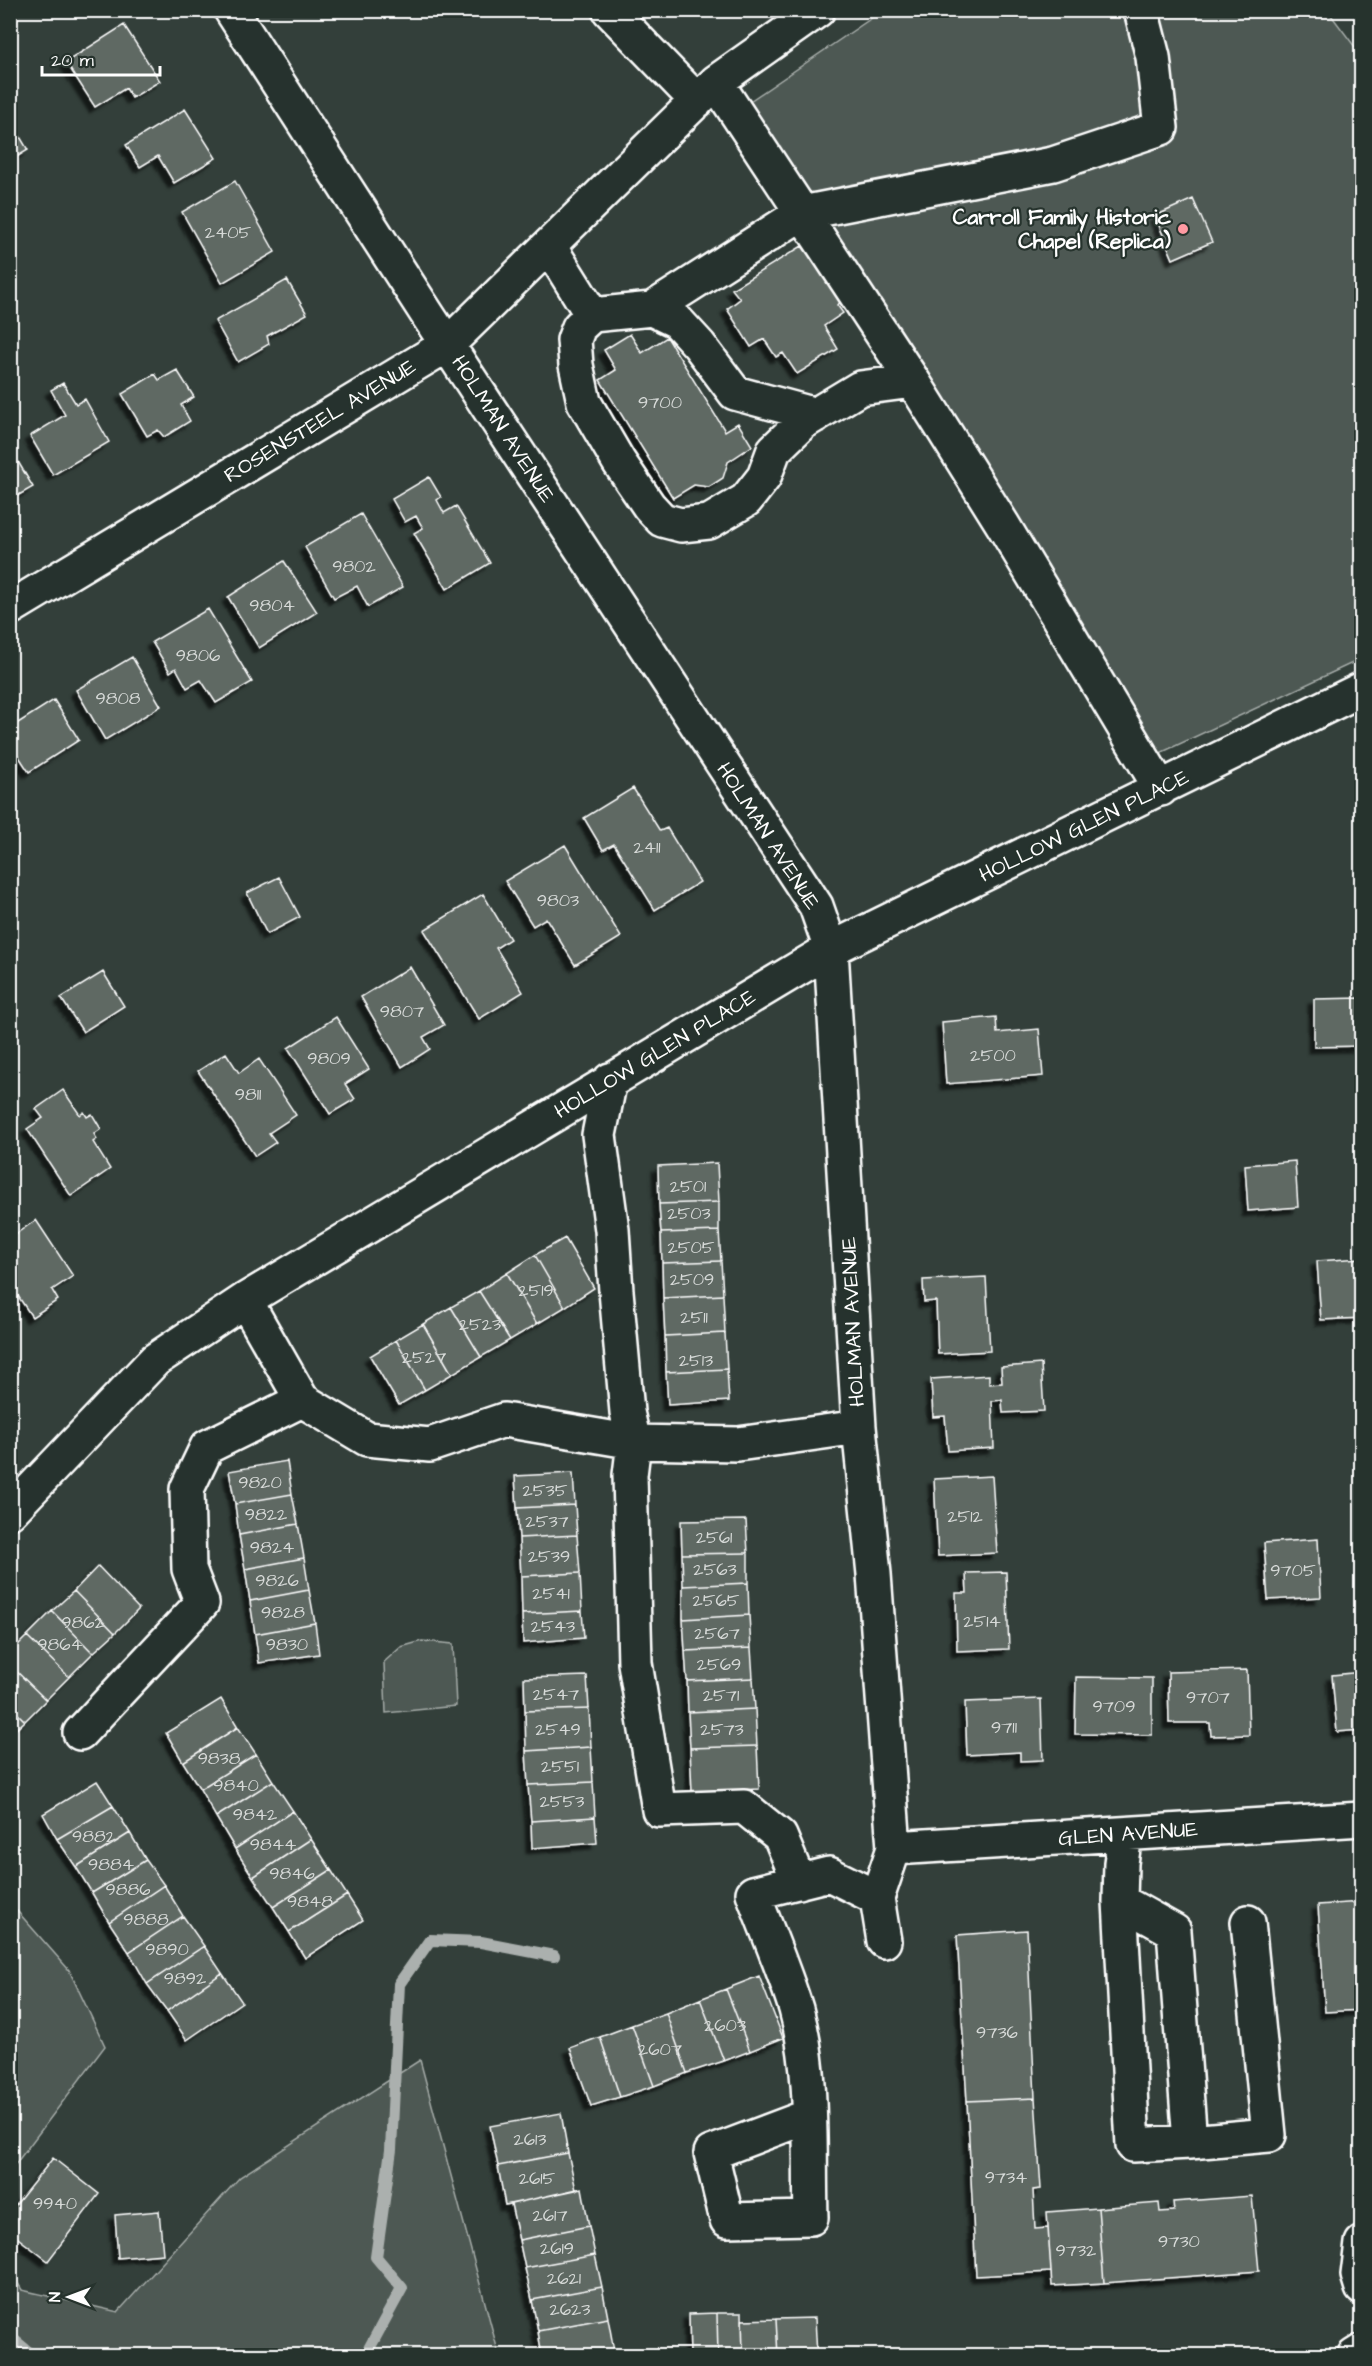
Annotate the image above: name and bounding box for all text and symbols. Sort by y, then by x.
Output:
scale bar [42,39,160,77]
text: 20 m [51,48,94,73]
place label: Carroll Family Historic Chapel (Replica) [953,203,1172,257]
house number: 2405 [205,220,252,245]
marker: Carroll Family Historic Chapel (Replica) [1176,222,1190,236]
street label: HOLMAN AVENUE [445,350,562,509]
street label: ROSENSTEEL AVENUE [219,352,422,490]
house number: 9700 [638,390,682,415]
house number: 9802 [332,554,376,579]
house number: 9804 [249,593,295,618]
house number: 9806 [176,643,220,668]
house number: 9808 [96,686,141,711]
street label: HOLMAN AVENUE [710,757,827,916]
street label: HOLLOW GLEN PLACE [974,762,1194,889]
house number: 2411 [633,835,661,860]
house number: 9803 [537,888,579,913]
street label: HOLLOW GLEN PLACE [549,982,761,1126]
house number: 9807 [380,999,424,1024]
house number: 2500 [970,1043,1016,1068]
house number: 9809 [307,1046,351,1071]
house number: 9811 [235,1082,261,1107]
house number: 2501 [670,1174,706,1199]
house number: 2503 [667,1201,711,1226]
house number: 2505 [667,1235,715,1260]
street label: HOLMAN AVENUE [834,1236,872,1408]
house number: 2509 [670,1267,714,1292]
house number: 2519 [518,1278,554,1303]
house number: 2511 [680,1305,708,1330]
house number: 2523 [459,1312,501,1337]
house number: 2527 [402,1345,446,1370]
house number: 2513 [679,1348,713,1373]
house number: 9820 [238,1470,282,1495]
house number: 2535 [523,1478,568,1503]
house number: 9822 [245,1502,288,1527]
house number: 2512 [947,1504,984,1529]
house number: 2537 [525,1509,569,1534]
house number: 2561 [696,1525,732,1550]
house number: 9824 [250,1535,294,1560]
house number: 2539 [528,1544,570,1569]
house number: 2563 [693,1557,737,1582]
house number: 9705 [1270,1558,1316,1583]
house number: 9826 [255,1568,299,1593]
house number: 2541 [532,1581,570,1606]
house number: 2565 [692,1588,740,1613]
house number: 9828 [261,1600,305,1625]
house number: 2514 [963,1609,1001,1634]
house number: 9862 [61,1610,105,1635]
house number: 2543 [531,1614,575,1639]
house number: 2567 [694,1621,740,1646]
house number: 9864 [37,1632,83,1657]
house number: 9830 [266,1632,308,1657]
house number: 2569 [697,1652,741,1677]
house number: 2547 [533,1682,579,1707]
house number: 2571 [703,1683,739,1708]
house number: 9707 [1186,1685,1230,1710]
house number: 9709 [1093,1694,1135,1719]
house number: 9711 [991,1715,1017,1740]
house number: 2549 [535,1717,581,1742]
house number: 2573 [700,1717,744,1742]
house number: 9838 [198,1746,241,1771]
house number: 2551 [541,1754,579,1779]
house number: 9840 [213,1773,259,1798]
house number: 2553 [540,1789,584,1814]
house number: 9842 [233,1802,278,1827]
street label: GLEN AVENUE [1057,1815,1199,1853]
house number: 9882 [72,1824,117,1849]
house number: 9844 [250,1832,296,1857]
house number: 9884 [88,1852,134,1877]
house number: 9846 [269,1861,315,1886]
house number: 9886 [106,1877,150,1902]
house number: 9848 [287,1889,333,1914]
house number: 9888 [123,1907,169,1932]
house number: 9890 [145,1937,189,1962]
house number: 9892 [164,1966,207,1991]
house number: 2603 [704,2013,746,2038]
house number: 9736 [976,2020,1018,2045]
house number: 2607 [638,2037,682,2062]
house number: 2613 [513,2127,547,2152]
house number: 9734 [985,2165,1027,2190]
house number: 2615 [519,2166,556,2191]
house number: 9940 [33,2191,77,2216]
house number: 2617 [533,2203,567,2228]
house number: 9730 [1158,2229,1200,2254]
house number: 2619 [540,2236,574,2261]
house number: 9732 [1056,2238,1097,2263]
house number: 2621 [547,2266,581,2291]
north arrow [39,2267,99,2327]
text: N [44,2292,66,2302]
house number: 2623 [549,2297,591,2322]

